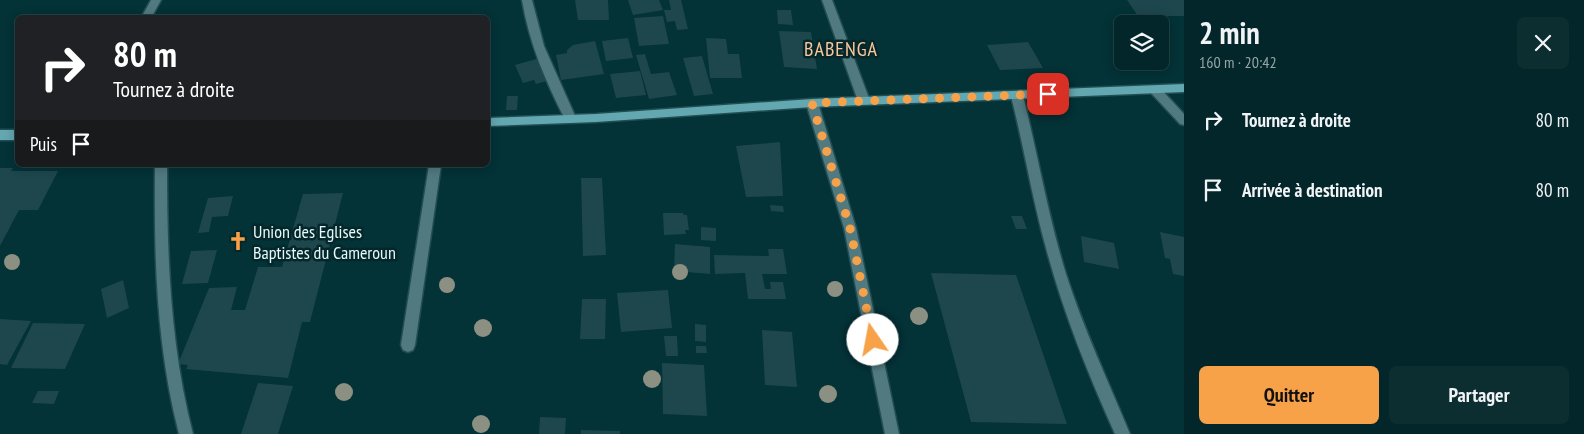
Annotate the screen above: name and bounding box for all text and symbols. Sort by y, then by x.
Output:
text: 2 min [1199,13,1260,52]
map controls [1114,15,1169,70]
button: layers [1114,15,1169,70]
button: close [1517,17,1569,69]
text: 80 m [113,31,177,77]
icon: right [30,35,95,100]
district label: BABENGA [804,36,878,62]
text: 160 m · 20:42 [1199,52,1277,72]
pin [1027,73,1069,115]
text: Tournez à droite [113,75,235,103]
icon: arrive [1034,80,1062,108]
icon: right [1199,106,1227,134]
text: Tournez à droite [1242,108,1351,132]
text: 80 m [1536,108,1569,132]
icon: arrive [67,130,95,158]
text: Puis [30,132,57,156]
icon: arrive [1199,176,1227,204]
text: Arrivée à destination [1242,178,1383,202]
text: 80 m [1536,178,1569,202]
place label: Union des Eglises Baptistes du Cameroun [253,220,396,264]
church icon: Union des Eglises Baptistes du Cameroun [227,230,249,252]
position arrow [846,313,898,365]
button: Quitter [1199,366,1379,424]
button: Partager [1389,366,1569,424]

